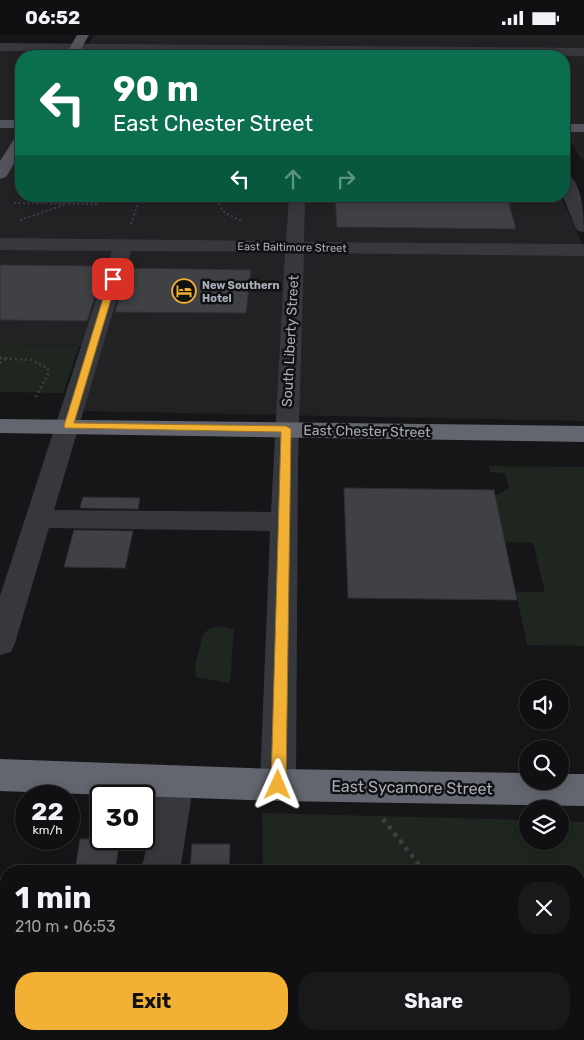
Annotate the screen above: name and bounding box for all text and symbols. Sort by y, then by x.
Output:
text: 06:52 [25,6,80,29]
text: 90 m [113,68,199,110]
icon: left [30,70,95,135]
text: East Chester Street [113,110,313,137]
icon: left [226,165,254,193]
icon: ahead [279,165,307,193]
icon: right [332,165,360,193]
street label: East Baltimore Street [237,240,347,255]
pin [92,258,134,300]
icon: arrive [99,265,127,293]
street label: South Liberty Street [279,274,302,407]
hotel icon: New Southern Hotel [171,278,197,304]
place label: New Southern Hotel [202,279,280,305]
street label: East Chester Street [303,422,431,441]
map controls [519,680,569,850]
button: sound [519,680,569,730]
button: search [519,740,569,790]
position arrow [251,758,303,810]
street label: East Sycamore Street [331,777,493,798]
speed limit sign: 30 [90,785,155,850]
text: 22 [31,797,64,826]
button: layers [519,800,569,850]
text: km/h [33,823,62,837]
text: 1 min [15,880,92,916]
button: close [518,882,570,934]
text: 210 m · 06:53 [15,917,116,936]
button: Exit [15,972,288,1030]
button: Share [298,972,570,1030]

